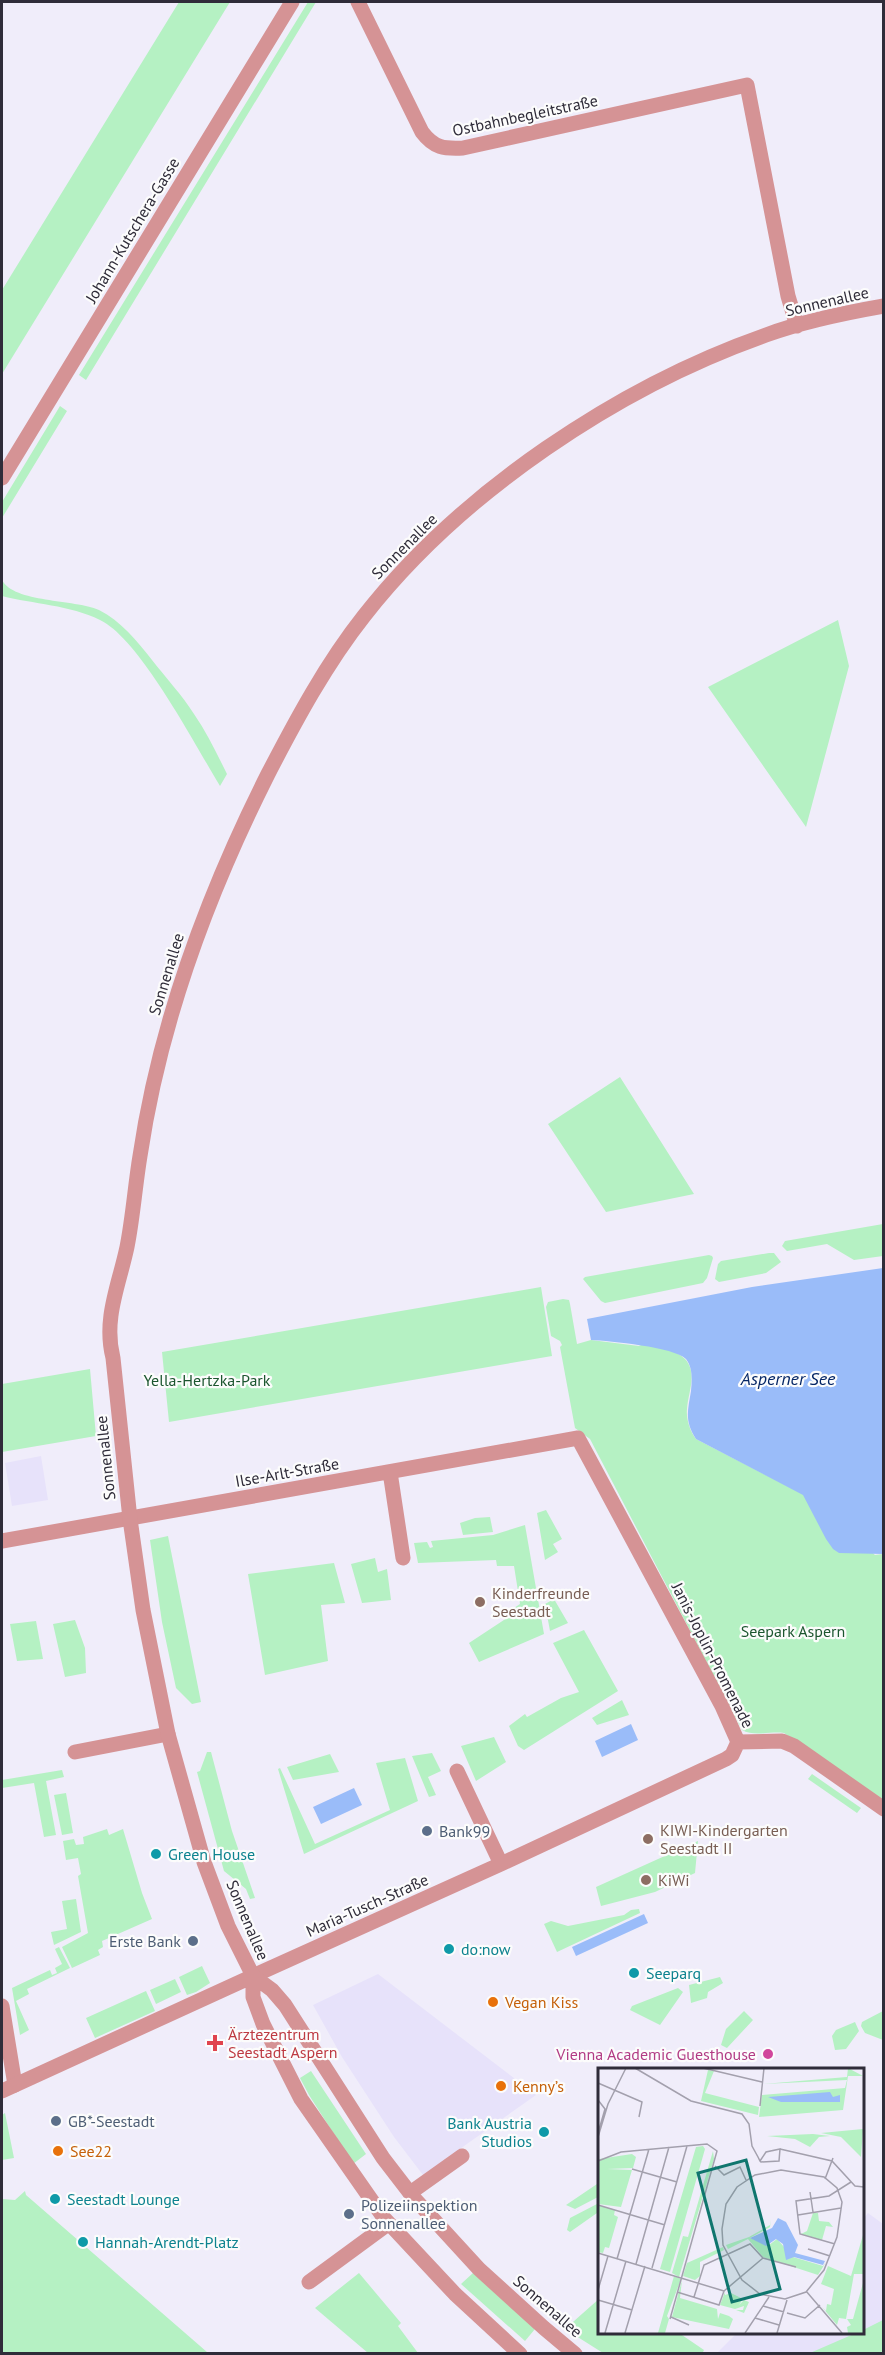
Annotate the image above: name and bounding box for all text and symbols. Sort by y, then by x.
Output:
street label: Ostbahnbegleitstraße [451,90,599,140]
street label: Johann-Kutschera-Gasse [80,154,183,307]
street label: Sonnenallee [783,282,871,320]
street label: Sonnenallee [367,509,441,583]
street label: Sonnenallee [144,931,188,1017]
water label: Asperner See [740,1367,836,1390]
park label: Yella-Hertzka-Park [144,1370,271,1390]
street label: Sonnenallee [91,1415,119,1501]
street label: Ilse-Arlt-Straße [234,1453,340,1491]
street label: Janis-Joplin-Promenade [667,1578,758,1731]
place label: Kinderfreunde Seestadt [492,1583,590,1621]
marker: Kinderfreunde Seestadt [473,1595,487,1609]
park label: Seepark Aspern [741,1621,845,1641]
place label: KIWI-Kindergarten Seestadt II [660,1820,788,1858]
place label: Bank99 [439,1821,490,1841]
marker: Bank99 [420,1824,434,1838]
marker: KIWI-Kindergarten Seestadt II [641,1832,655,1846]
place label: Green House [168,1844,255,1864]
marker: Green House [149,1847,163,1861]
street label: Maria-Tusch-Straße [303,1869,431,1941]
place label: KiWi [658,1870,690,1890]
marker: KiWi [639,1873,653,1887]
street label: Sonnenallee [222,1877,274,1963]
place label: Erste Bank [109,1931,181,1951]
marker: Erste Bank [186,1934,200,1948]
place label: do:now [461,1939,511,1959]
marker: do:now [442,1942,456,1956]
place label: Seeparq [646,1963,701,1983]
marker: Seeparq [627,1966,641,1980]
place label: Vegan Kiss [504,1992,578,2012]
marker: Vegan Kiss [486,1995,500,2009]
place label: Ärztezentrum Seestadt Aspern [228,2024,338,2062]
marker: Ärztezentrum Seestadt Aspern [206,2034,224,2052]
place label: Vienna Academic Guesthouse [555,2044,756,2064]
marker: Vienna Academic Guesthouse [761,2047,775,2061]
inset map [598,2068,864,2334]
place label: Kenny’s [513,2076,564,2096]
marker: Kenny’s [494,2079,508,2093]
place label: GB*-Seestadt [68,2111,155,2131]
place label: Bank Austria Studios [447,2113,532,2151]
marker: GB*-Seestadt [49,2114,63,2128]
marker: Bank Austria Studios [537,2125,551,2139]
place label: See22 [70,2141,112,2161]
marker: See22 [51,2144,65,2158]
place label: Seestadt Lounge [67,2189,180,2209]
marker: Seestadt Lounge [48,2192,62,2206]
place label: Polizeiinspektion Sonnenallee [361,2195,477,2233]
marker: Polizeiinspektion Sonnenallee [342,2207,356,2221]
place label: Hannah-Arendt-Platz [95,2232,239,2252]
marker: Hannah-Arendt-Platz [76,2235,90,2249]
street label: Sonnenallee [509,2271,587,2341]

